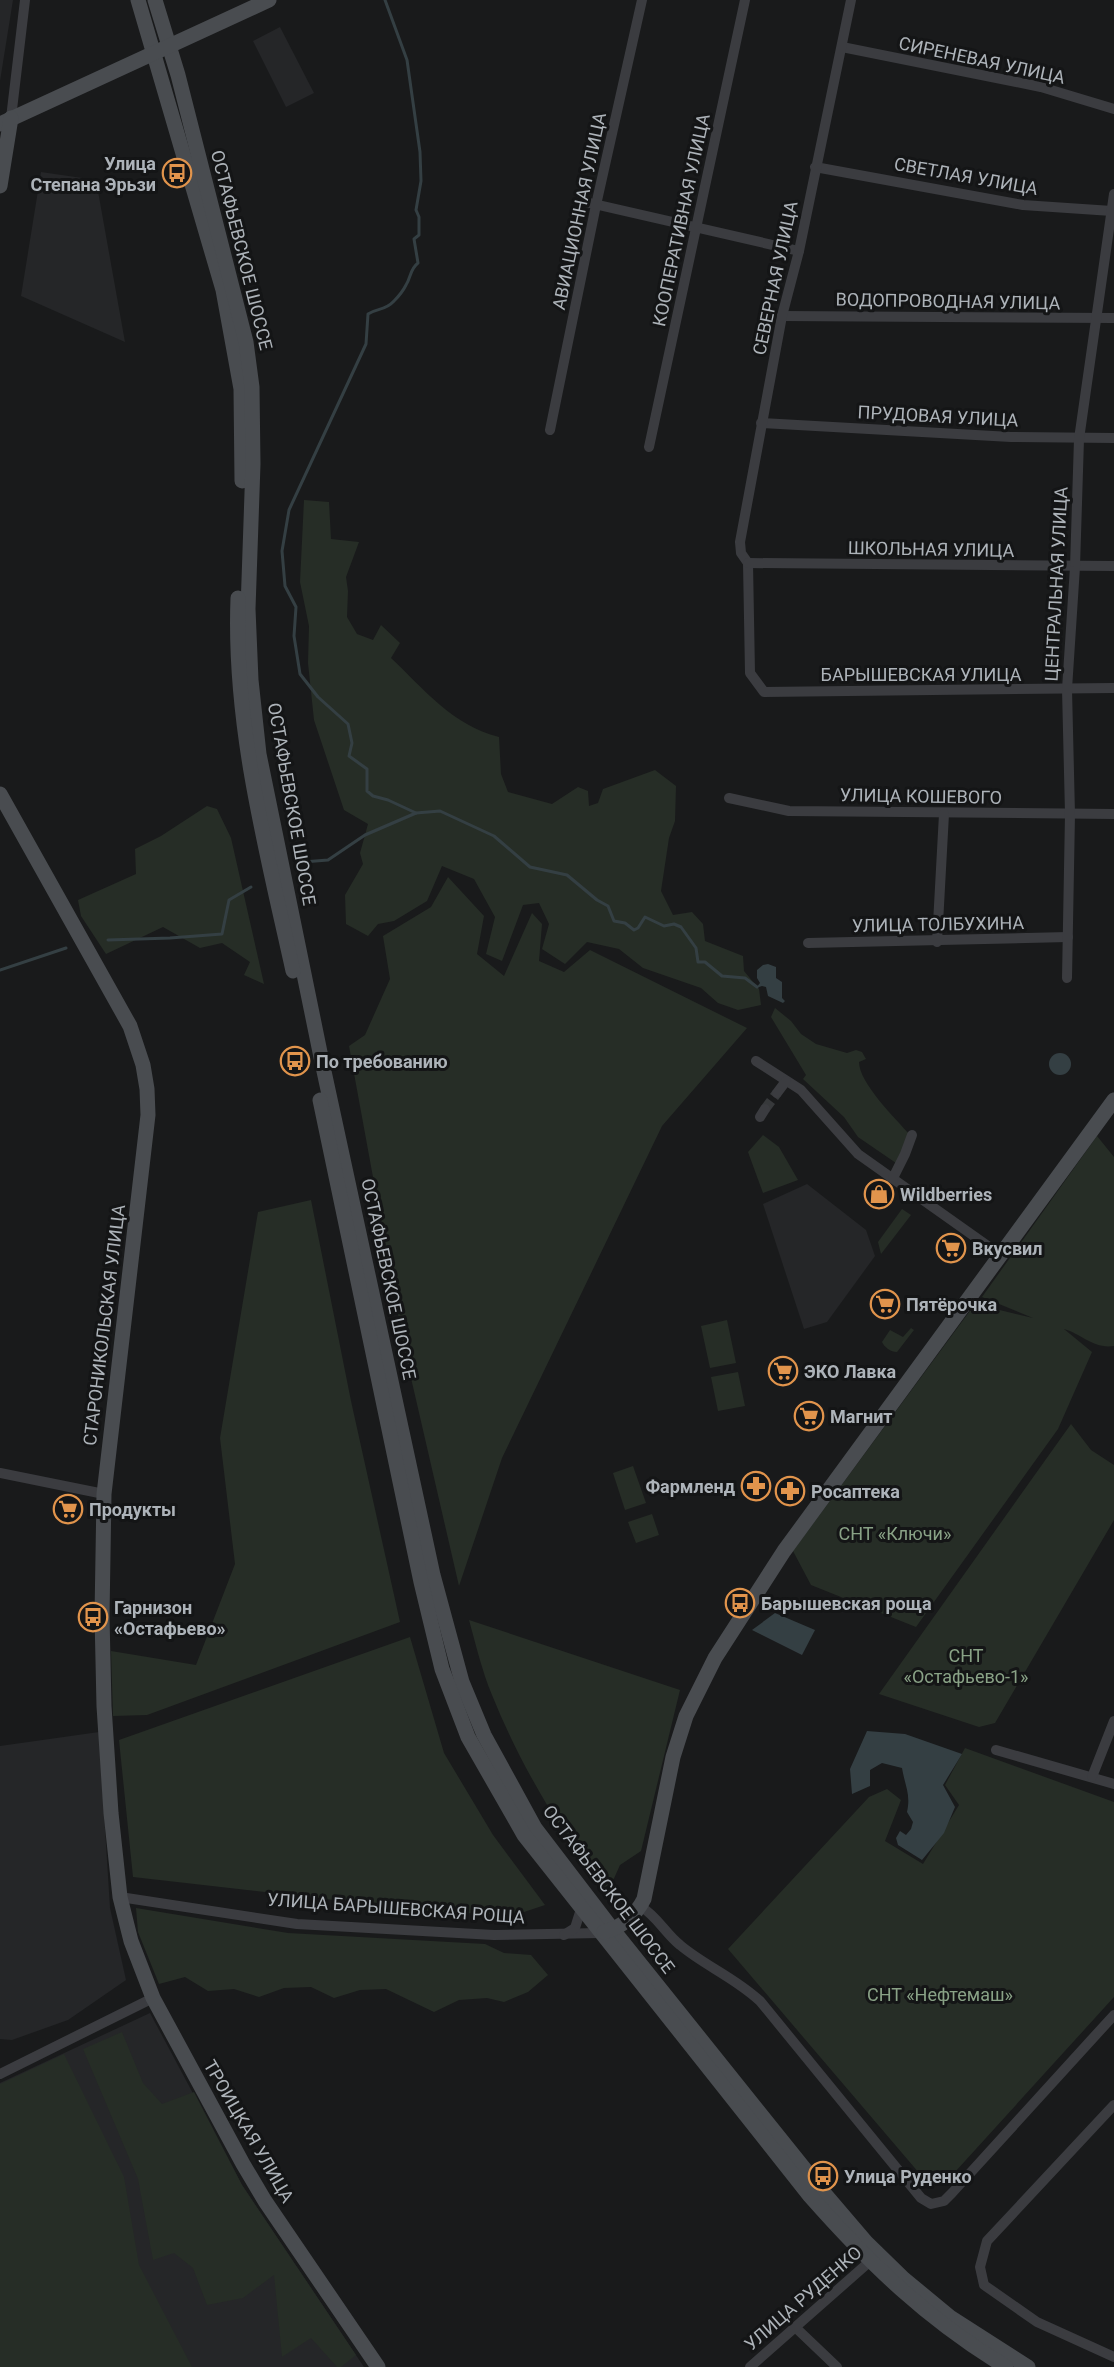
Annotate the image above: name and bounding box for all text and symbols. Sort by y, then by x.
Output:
street label: СИРЕНЕВАЯ УЛИЦА [897,32,1067,88]
street label: АВИАЦИОННАЯ УЛИЦА [548,110,610,312]
street label: КООПЕРАТИВНАЯ УЛИЦА [648,112,714,328]
street label: ОСТАФЬЕВСКОЕ ШОССЕ [207,148,277,352]
place label: Улица Степана Эрьзи [31,153,156,195]
street label: СВЕТЛАЯ УЛИЦА [892,153,1040,199]
bus stop icon: Улица Степана Эрьзи [161,157,193,189]
street label: СЕВЕРНАЯ УЛИЦА [748,199,802,357]
street label: ВОДОПРОВОДНАЯ УЛИЦА [836,289,1061,313]
street label: ПРУДОВАЯ УЛИЦА [857,401,1019,431]
street label: ЦЕНТРАЛЬНАЯ УЛИЦА [1040,486,1072,682]
street label: ШКОЛЬНАЯ УЛИЦА [848,537,1015,561]
street label: БАРЫШЕВСКАЯ УЛИЦА [821,664,1022,685]
street label: ОСТАФЬЕВСКОЕ ШОССЕ [264,701,320,907]
street label: УЛИЦА КОШЕВОГО [840,784,1002,808]
street label: УЛИЦА ТОЛБУХИНА [852,912,1025,936]
bus stop icon: По требованию [279,1045,311,1077]
place label: По требованию [316,1051,448,1072]
street label: ОСТАФЬЕВСКОЕ ШОССЕ [357,1176,421,1382]
shop icon: Wildberries [863,1178,895,1210]
place label: Wildberries [900,1184,992,1205]
street label: СТАРОНИКОЛЬСКАЯ УЛИЦА [79,1203,129,1447]
supermarket icon: Вкусвил [935,1232,967,1264]
place label: Вкусвил [972,1238,1043,1259]
supermarket icon: Пятёрочка [869,1288,901,1320]
place label: Пятёрочка [906,1294,997,1315]
supermarket icon: ЭКО Лавка [767,1355,799,1387]
place label: ЭКО Лавка [804,1361,897,1382]
supermarket icon: Магнит [793,1400,825,1432]
place label: Магнит [830,1406,893,1427]
pharmacy icon: Фармленд [740,1470,772,1502]
pharmacy icon: Росаптека [774,1475,806,1507]
place label: Фармленд [645,1476,736,1497]
place label: Росаптека [811,1481,900,1502]
supermarket icon: Продукты [52,1493,84,1525]
place label: Продукты [89,1499,176,1520]
park label: СНТ «Ключи» [839,1523,951,1544]
bus stop icon: Барышевская роща [724,1587,756,1619]
place label: Барышевская роща [761,1593,932,1614]
place label: Гарнизон «Остафьево» [114,1597,226,1639]
bus stop icon: Гарнизон «Остафьево» [77,1601,109,1633]
park label: СНТ «Остафьево-1» [903,1645,1029,1687]
street label: ОСТАФЬЕВСКОЕ ШОССЕ [539,1801,679,1977]
street label: УЛИЦА БАРЫШЕВСКАЯ РОЩА [266,1889,526,1928]
park label: СНТ «Нефтемаш» [867,1984,1013,2005]
street label: ТРОИЦКАЯ УЛИЦА [200,2056,299,2206]
bus stop icon: Улица Руденко [807,2160,839,2192]
place label: Улица Руденко [844,2166,972,2187]
street label: УЛИЦА РУДЕНКО [740,2241,866,2355]

